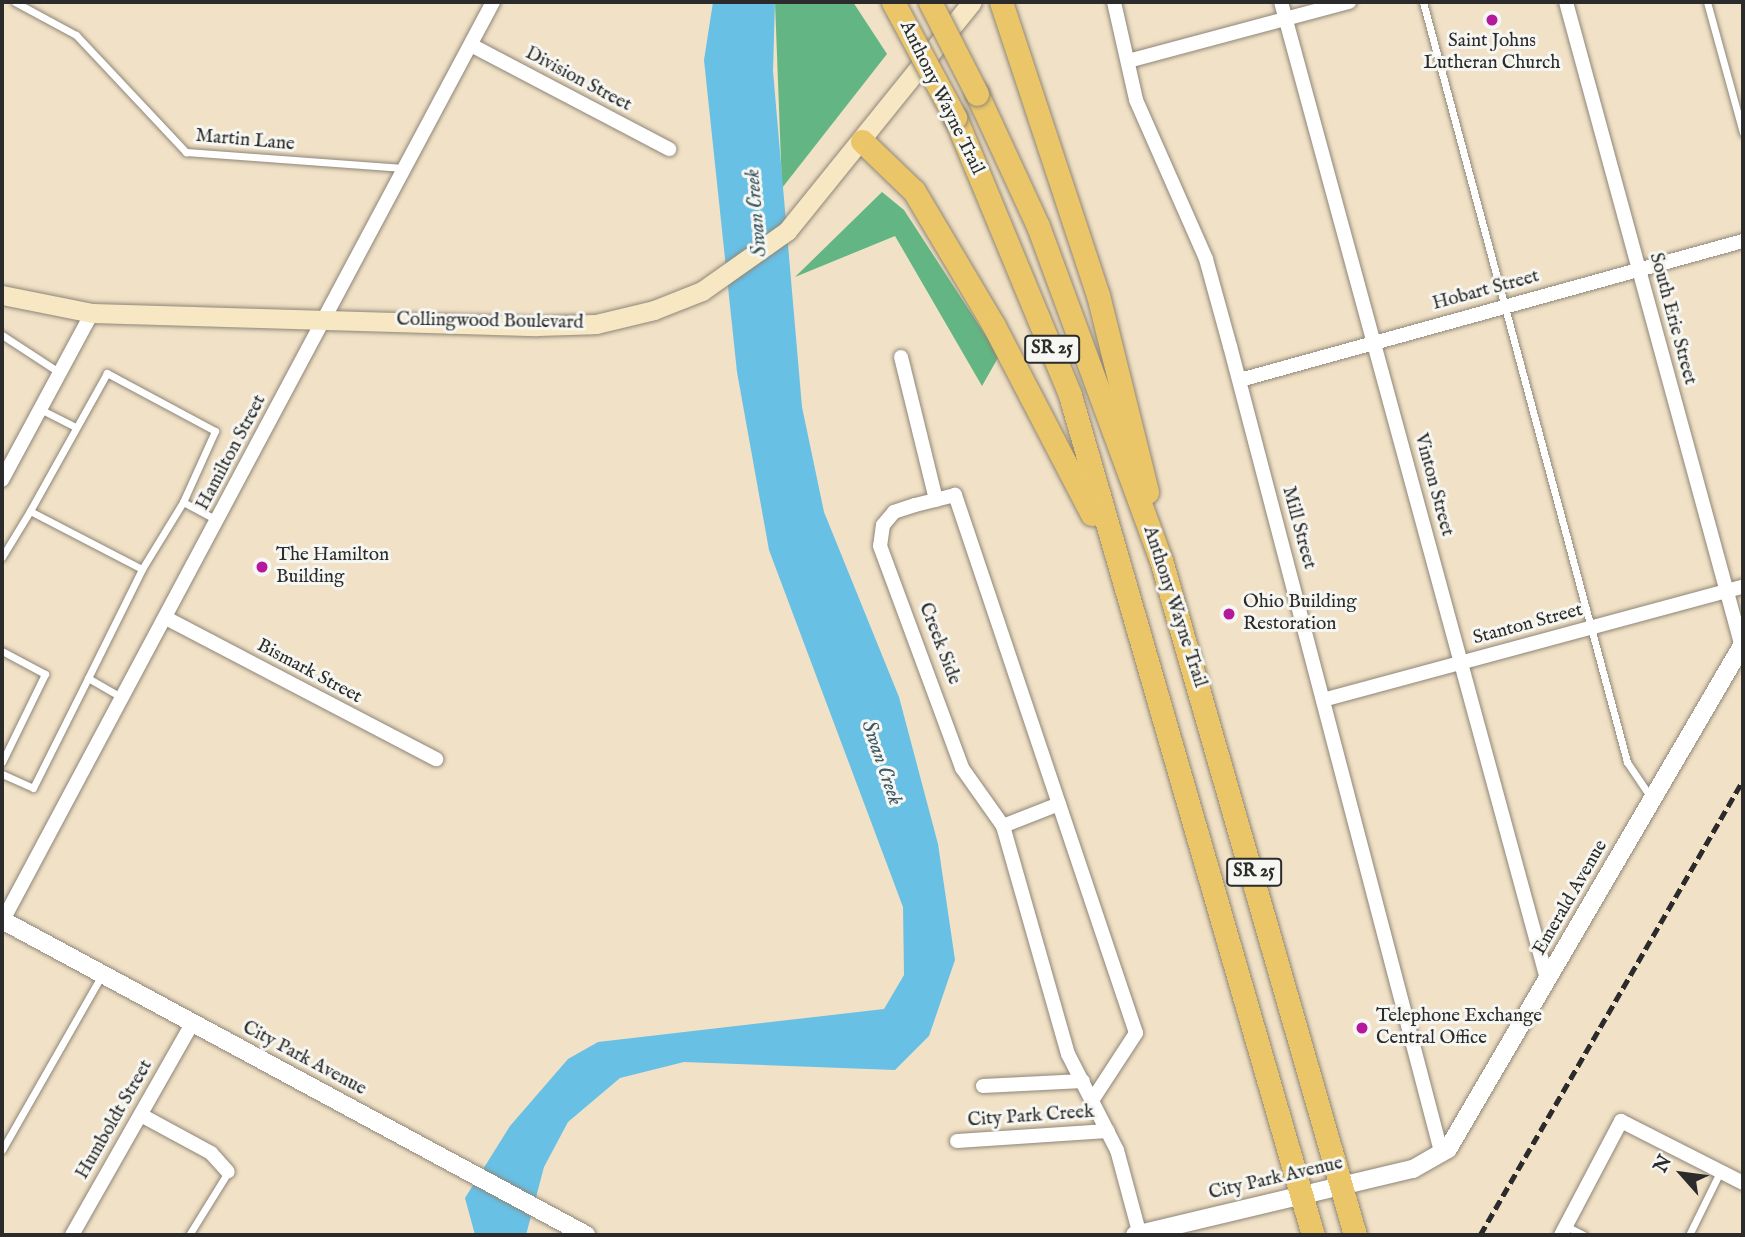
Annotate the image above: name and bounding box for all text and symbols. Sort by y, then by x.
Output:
marker: Saint Johns Lutheran Church [1484,12,1500,28]
street label: Anthony Wayne Trail [894,17,988,179]
place label: Saint Johns Lutheran Church [1424,31,1560,75]
street label: Division Street [521,42,635,118]
street label: Martin Lane [194,125,296,157]
water label: Swan Creek [741,168,773,258]
street label: South Erie Street [1643,250,1701,388]
street label: Hobart Street [1430,266,1542,316]
street label: Collingwood Boulevard [396,309,584,335]
road number: SR 25 [1024,334,1080,363]
street label: Hamilton Street [192,391,272,515]
street label: Vinton Street [1408,431,1458,539]
street label: Mill Street [1276,484,1320,572]
street label: Anthony Wayne Trail [1137,523,1211,691]
place label: The Hamilton Building [276,545,389,589]
marker: The Hamilton Building [254,559,270,575]
place label: Ohio Building Restoration [1243,592,1357,636]
street label: Stanton Street [1471,599,1585,651]
street label: Creek Side [913,600,965,688]
marker: Ohio Building Restoration [1221,606,1237,622]
street label: Bismark Street [253,635,365,709]
water label: Swan Creek [855,717,907,809]
street label: Emerald Avenue [1529,836,1613,960]
road number: SR 25 [1226,858,1282,886]
place label: Telephone Exchange Central Office [1376,1006,1542,1050]
street label: City Park Avenue [238,1017,370,1101]
marker: Telephone Exchange Central Office [1354,1020,1370,1036]
street label: Humboldt Street [72,1056,158,1184]
street label: City Park Creek [967,1101,1095,1133]
north arrow [1647,1139,1717,1209]
text: N [1649,1151,1678,1177]
street label: City Park Avenue [1207,1152,1345,1206]

